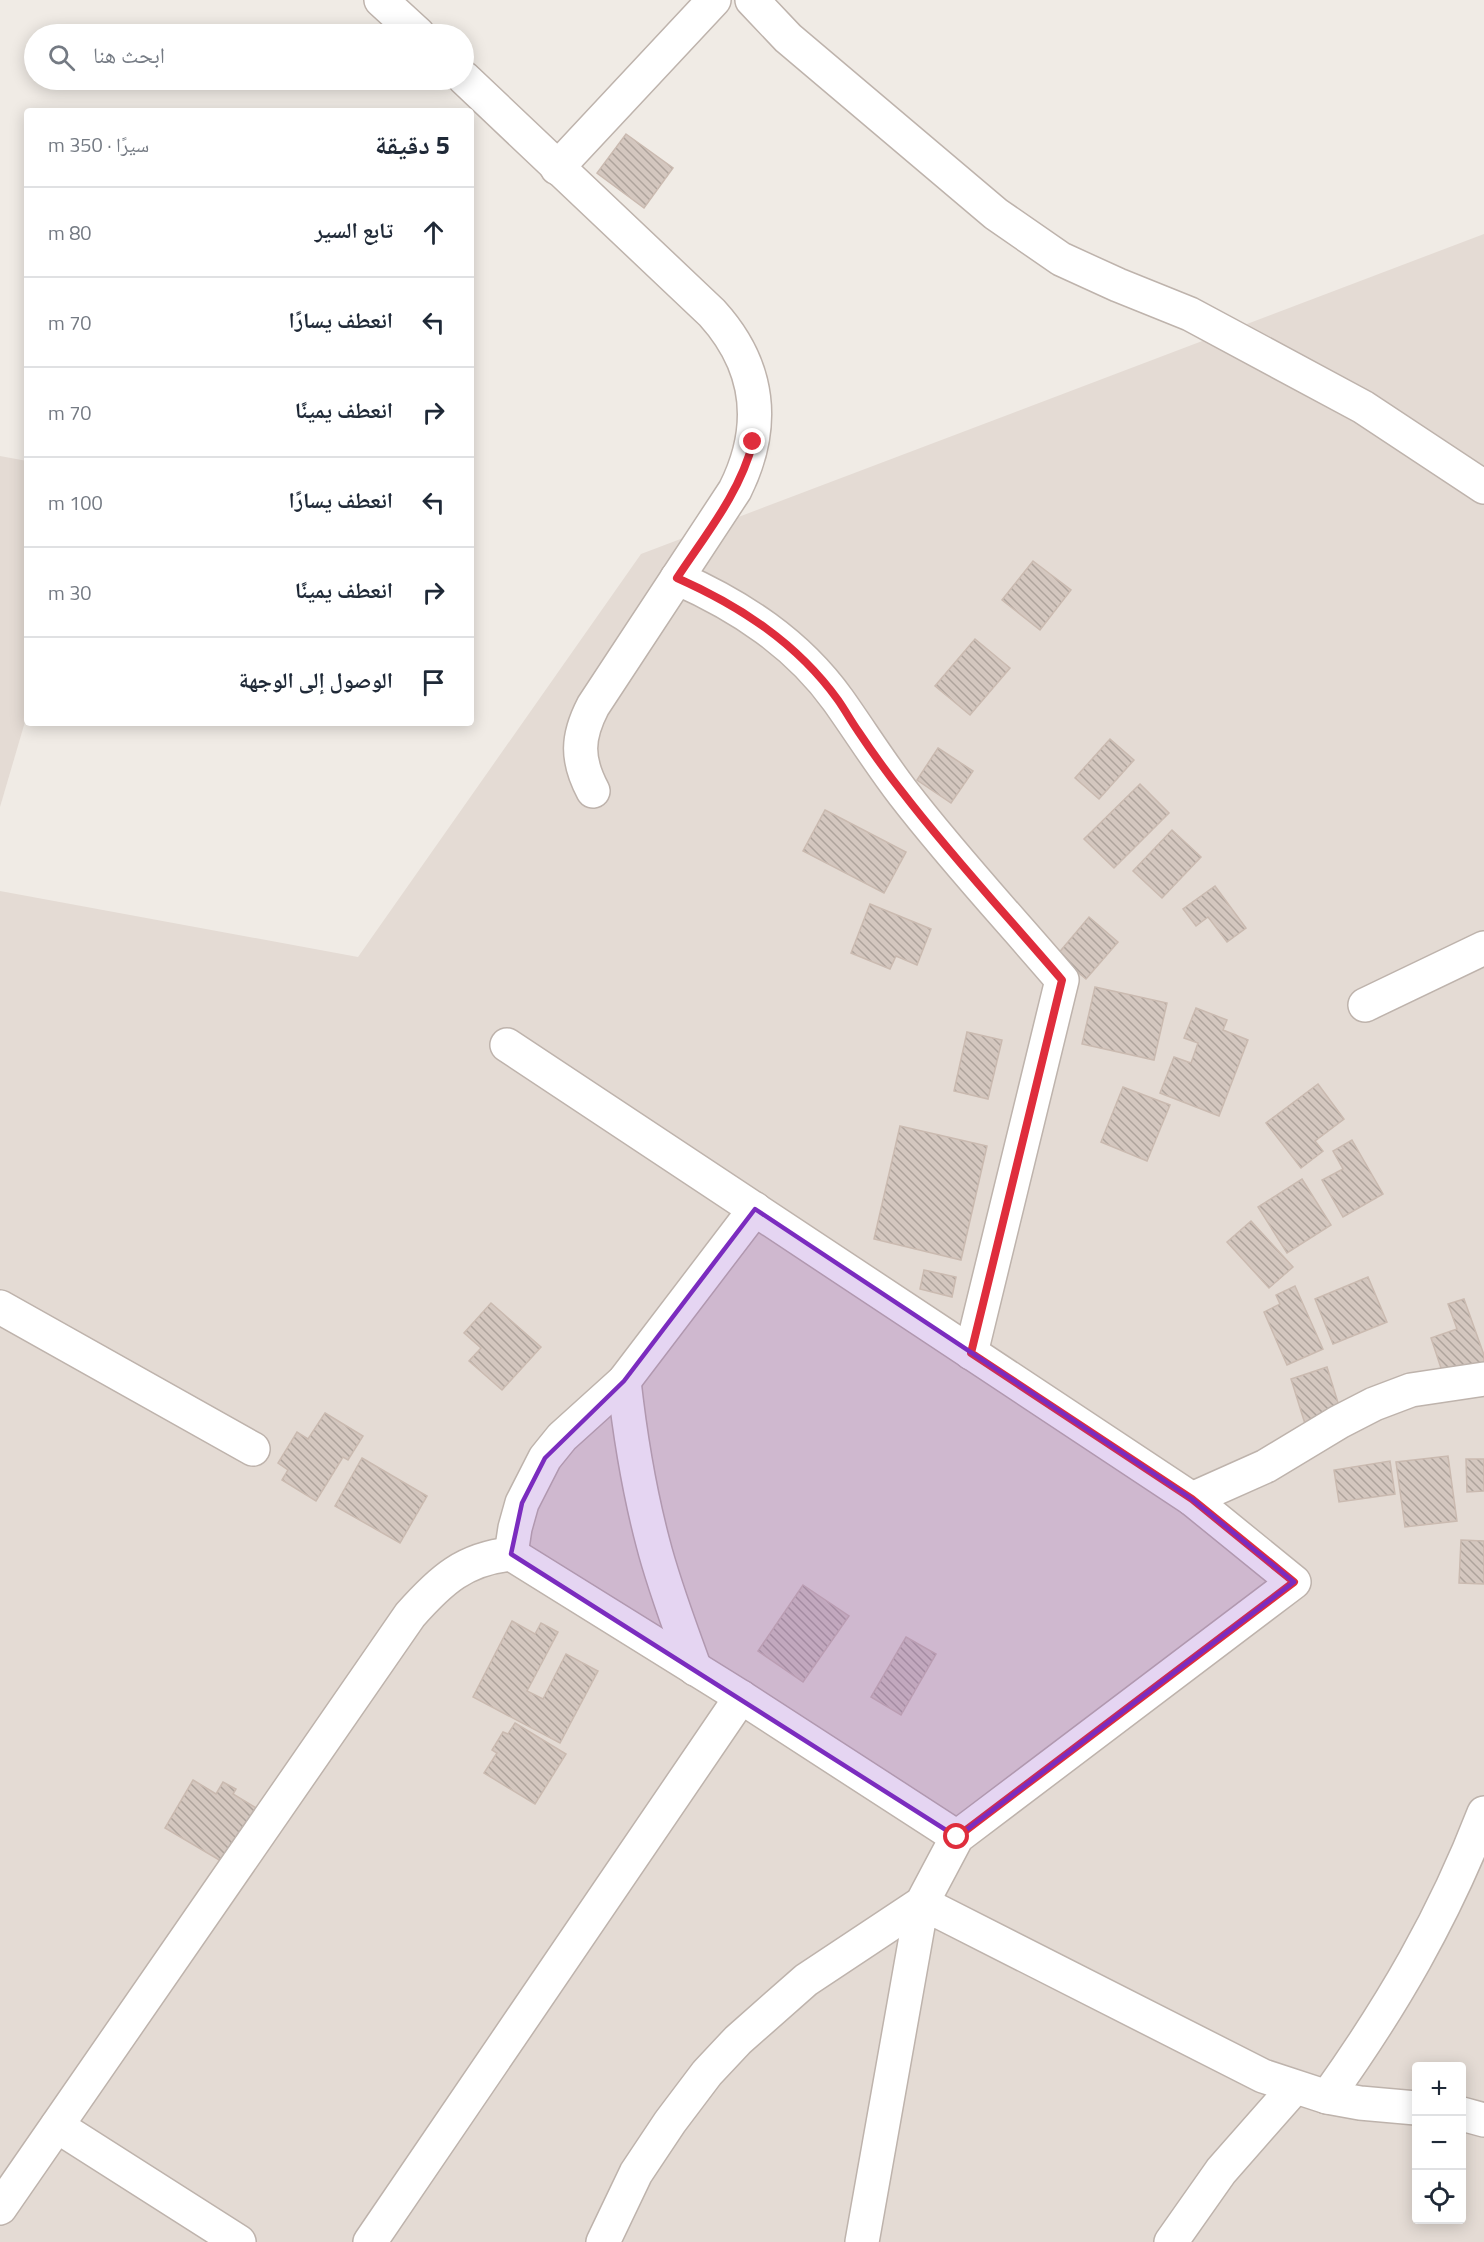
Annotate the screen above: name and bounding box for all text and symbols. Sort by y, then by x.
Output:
search box [24,24,474,90]
text: ابحث هنا [93,38,165,72]
icon: search [45,41,78,74]
text: 5 دقيقة [375,125,450,164]
text: سيرًا · 350 m [48,129,149,160]
text: تابع السير [315,213,393,247]
icon: ahead [417,216,450,249]
text: 80 m [48,217,92,248]
text: انعطف يسارًا [288,303,393,337]
icon: left [417,306,450,339]
text: 70 m [48,307,92,338]
text: انعطف يمينًا [295,393,393,427]
icon: right [417,396,450,429]
text: 70 m [48,397,92,428]
route end [739,428,765,454]
text: انعطف يسارًا [288,483,393,517]
icon: left [417,486,450,519]
text: 100 m [48,487,103,518]
text: انعطف يمينًا [295,573,393,607]
icon: right [417,576,450,609]
text: 30 m [48,577,92,608]
text: الوصول إلى الوجهة [239,663,393,697]
icon: arrive [417,666,450,699]
route start [943,1823,969,1849]
map controls [1412,2062,1466,2224]
button: + [1412,2062,1466,2116]
button: − [1412,2116,1466,2170]
button: locate [1412,2170,1466,2224]

